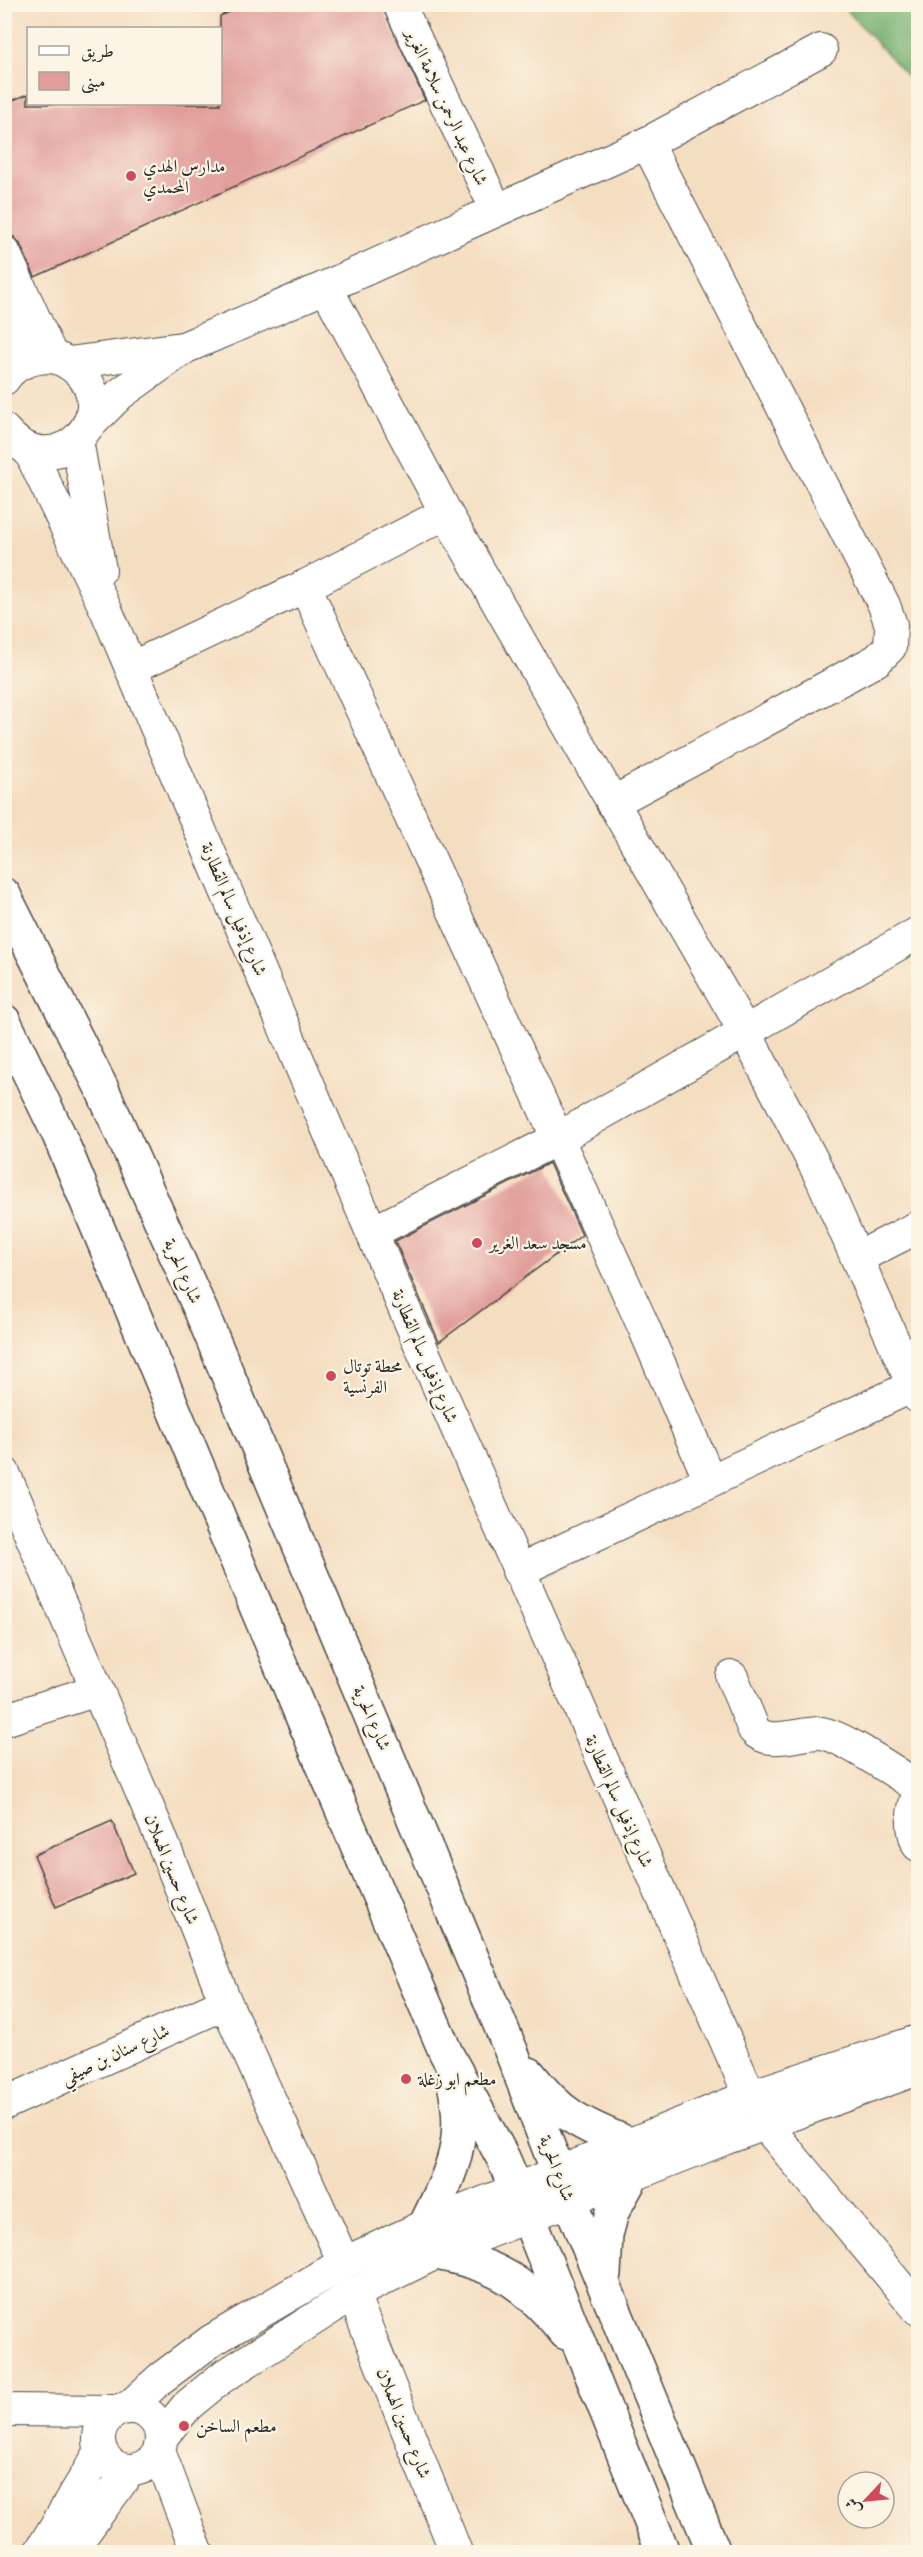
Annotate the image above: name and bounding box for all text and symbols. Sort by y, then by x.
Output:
street label: شارع عبد الرحمن سلامة الغرير [396,23,493,191]
legend [27,27,222,105]
text: طريق [81,40,114,65]
text: مبنى [81,70,106,95]
place label: مدارس الهدي المحمدي [143,155,226,202]
marker: مدارس الهدي المحمدي [124,169,138,183]
street label: شارع إذفيل سالم القطارنة [191,839,272,981]
place label: مسجد سعد الغرير [487,1232,587,1257]
street label: شارع الحرية [155,1235,207,1308]
marker: مسجد سعد الغرير [470,1236,484,1250]
street label: شارع إذفيل سالم القطارنة [382,1286,463,1428]
place label: محطة توتال الفرنسية [343,1355,402,1401]
marker: محطة توتال الفرنسية [324,1369,338,1383]
street label: شارع الحرية [344,1682,396,1755]
street label: شارع إذفيل سالم القطارنة [575,1731,658,1873]
street label: شارع حسين الهملان [136,1810,204,1929]
street label: شارع سنان بن صيفي [57,2019,176,2095]
place label: مطعم ابو زغلة [417,2068,496,2096]
marker: مطعم ابو زغلة [399,2072,413,2086]
street label: شارع الحرية [531,2132,580,2205]
street label: شارع حسين الهملان [368,2364,436,2483]
place label: مطعم الساخن [196,2415,277,2443]
marker: مطعم الساخن [177,2419,191,2433]
north arrow [836,2470,896,2530]
text: ش [841,2494,868,2518]

